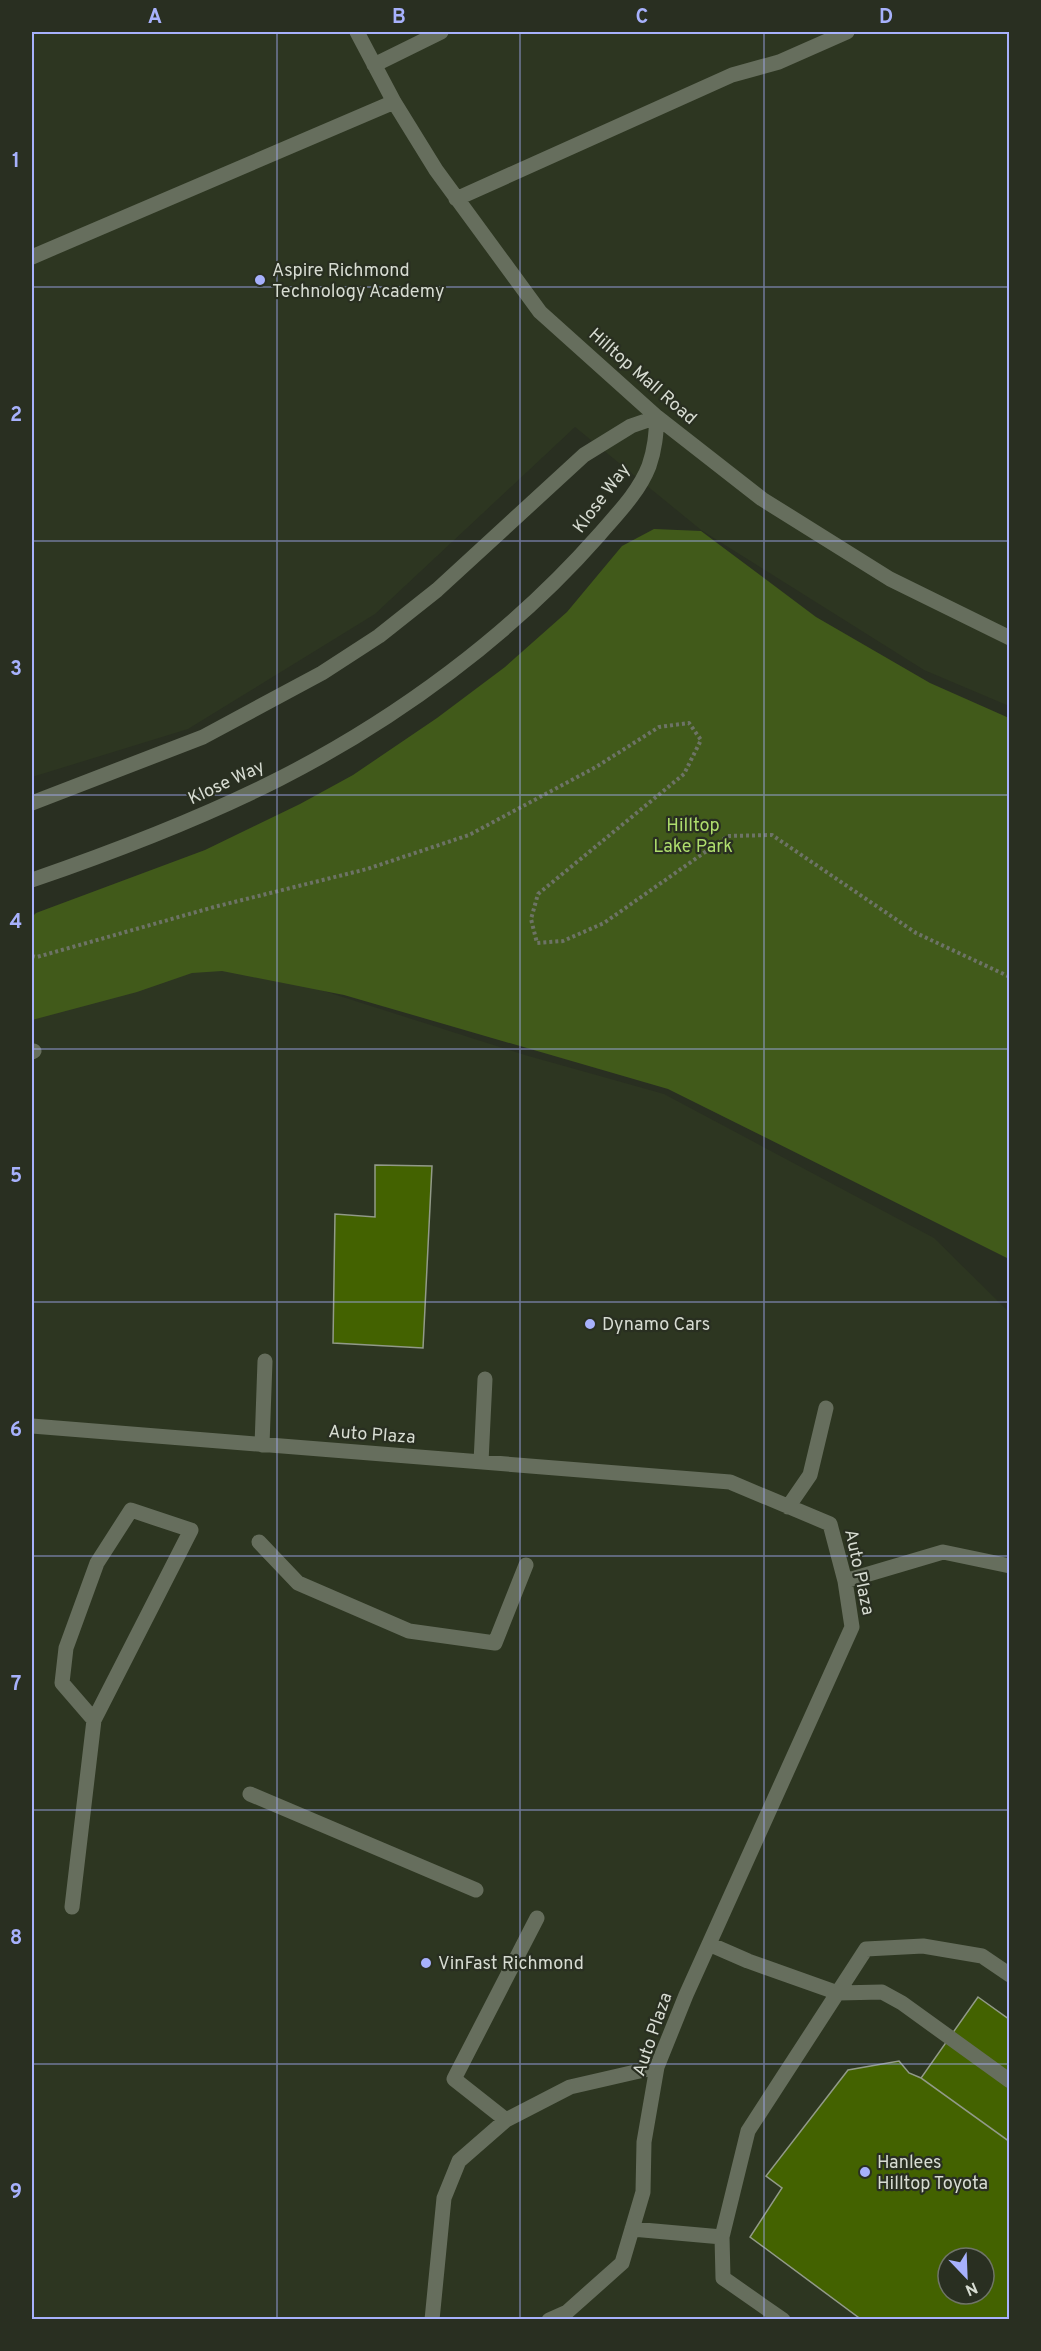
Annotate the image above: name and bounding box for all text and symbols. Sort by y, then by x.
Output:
text: A [148,5,162,31]
text: B [392,5,406,31]
text: C [636,5,648,31]
text: D [879,5,893,31]
text: 1 [12,149,20,175]
place label: Aspire Richmond Technology Academy [272,260,444,304]
marker: Aspire Richmond Technology Academy [253,273,267,287]
street label: Hilltop Mall Road [583,324,701,431]
text: 2 [10,403,22,429]
street label: Klose Way [568,459,636,539]
text: 3 [10,657,22,683]
street label: Klose Way [185,756,269,811]
park label: Hilltop Lake Park [653,815,733,859]
text: 4 [10,910,22,936]
text: 5 [10,1164,22,1190]
place label: Dynamo Cars [602,1314,710,1337]
marker: Dynamo Cars [583,1317,597,1331]
text: 6 [10,1418,22,1444]
street label: Auto Plaza [328,1421,416,1450]
street label: Auto Plaza [838,1527,879,1617]
text: 7 [11,1672,21,1698]
text: 8 [10,1926,22,1952]
place label: VinFast Richmond [438,1953,584,1976]
marker: VinFast Richmond [419,1956,433,1970]
street label: Auto Plaza [628,1989,678,2079]
place label: Hanlees Hilltop Toyota [877,2152,988,2196]
marker: Hanlees Hilltop Toyota [858,2165,872,2179]
text: 9 [10,2180,22,2206]
north arrow [936,2246,996,2306]
text: N [962,2277,980,2299]

